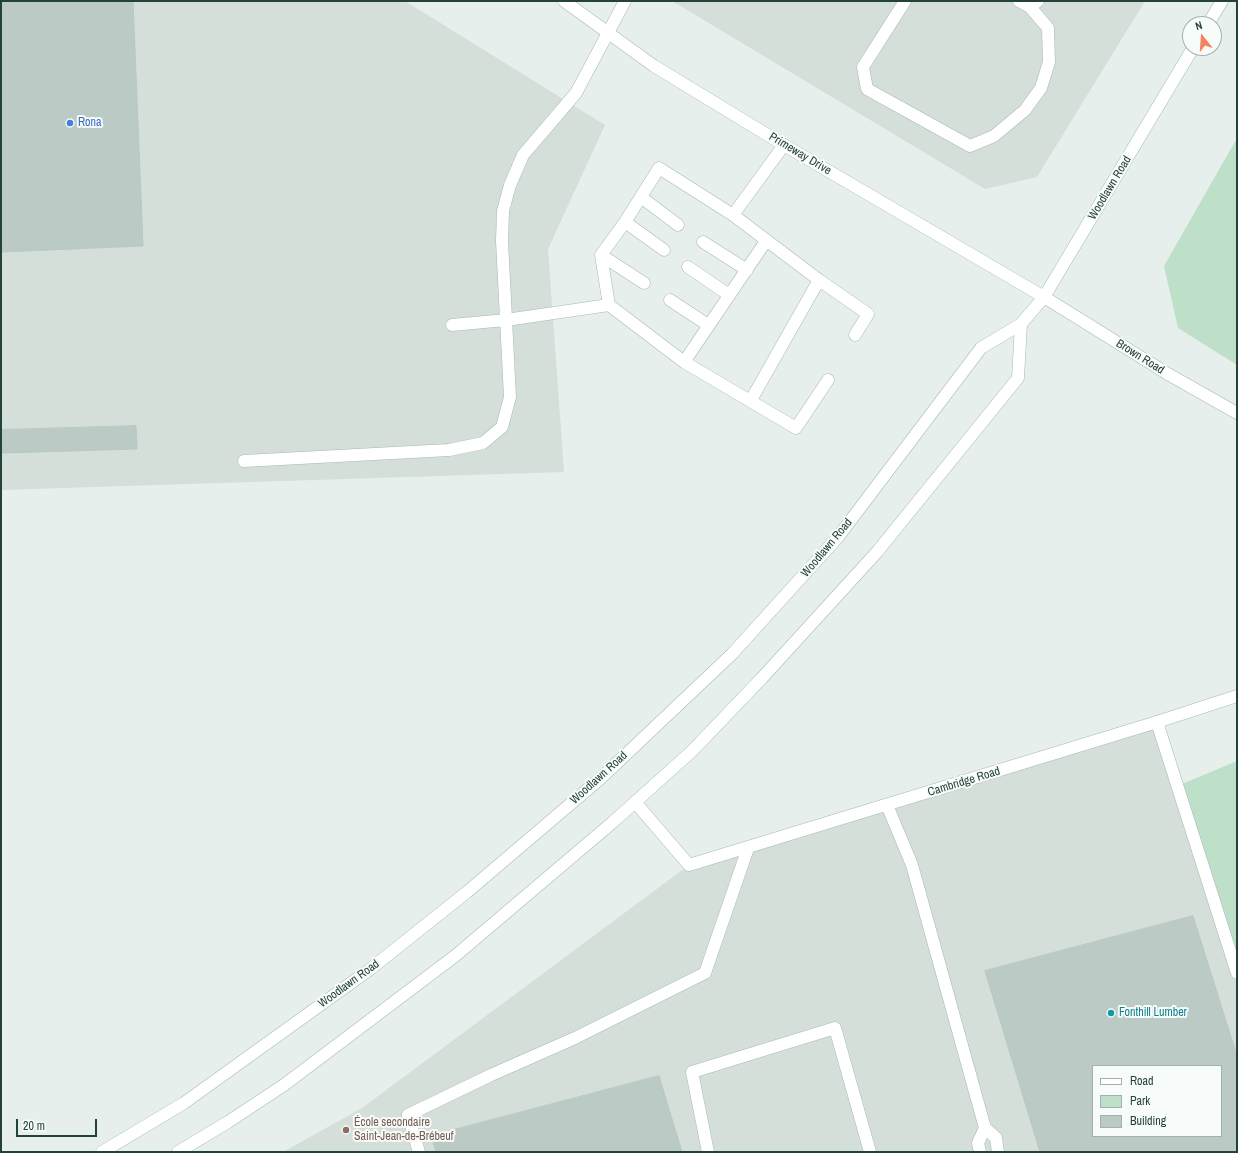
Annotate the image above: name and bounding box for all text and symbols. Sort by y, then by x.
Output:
north arrow [1182,16,1222,56]
text: N [1194,18,1204,33]
place label: Rona [78,116,102,130]
marker: Rona [65,118,75,128]
street label: Primeway Drive [766,130,834,178]
street label: Woodlawn Road [1085,153,1135,223]
street label: Brown Road [1113,337,1167,377]
street label: Woodlawn Road [798,516,856,580]
street label: Woodlawn Road [567,749,631,807]
street label: Cambridge Road [926,764,1002,800]
street label: Woodlawn Road [316,957,382,1011]
place label: Fonthill Lumber [1119,1006,1187,1020]
marker: Fonthill Lumber [1106,1008,1116,1018]
legend [1092,1065,1222,1137]
text: Road [1130,1073,1154,1089]
text: Park [1130,1093,1150,1109]
scale bar [18,1111,99,1137]
text: Building [1130,1113,1166,1129]
place label: École secondaire Saint-Jean-de-Brébeuf [354,1116,454,1144]
text: 20 m [23,1118,45,1134]
marker: École secondaire Saint-Jean-de-Brébeuf [341,1125,351,1135]

